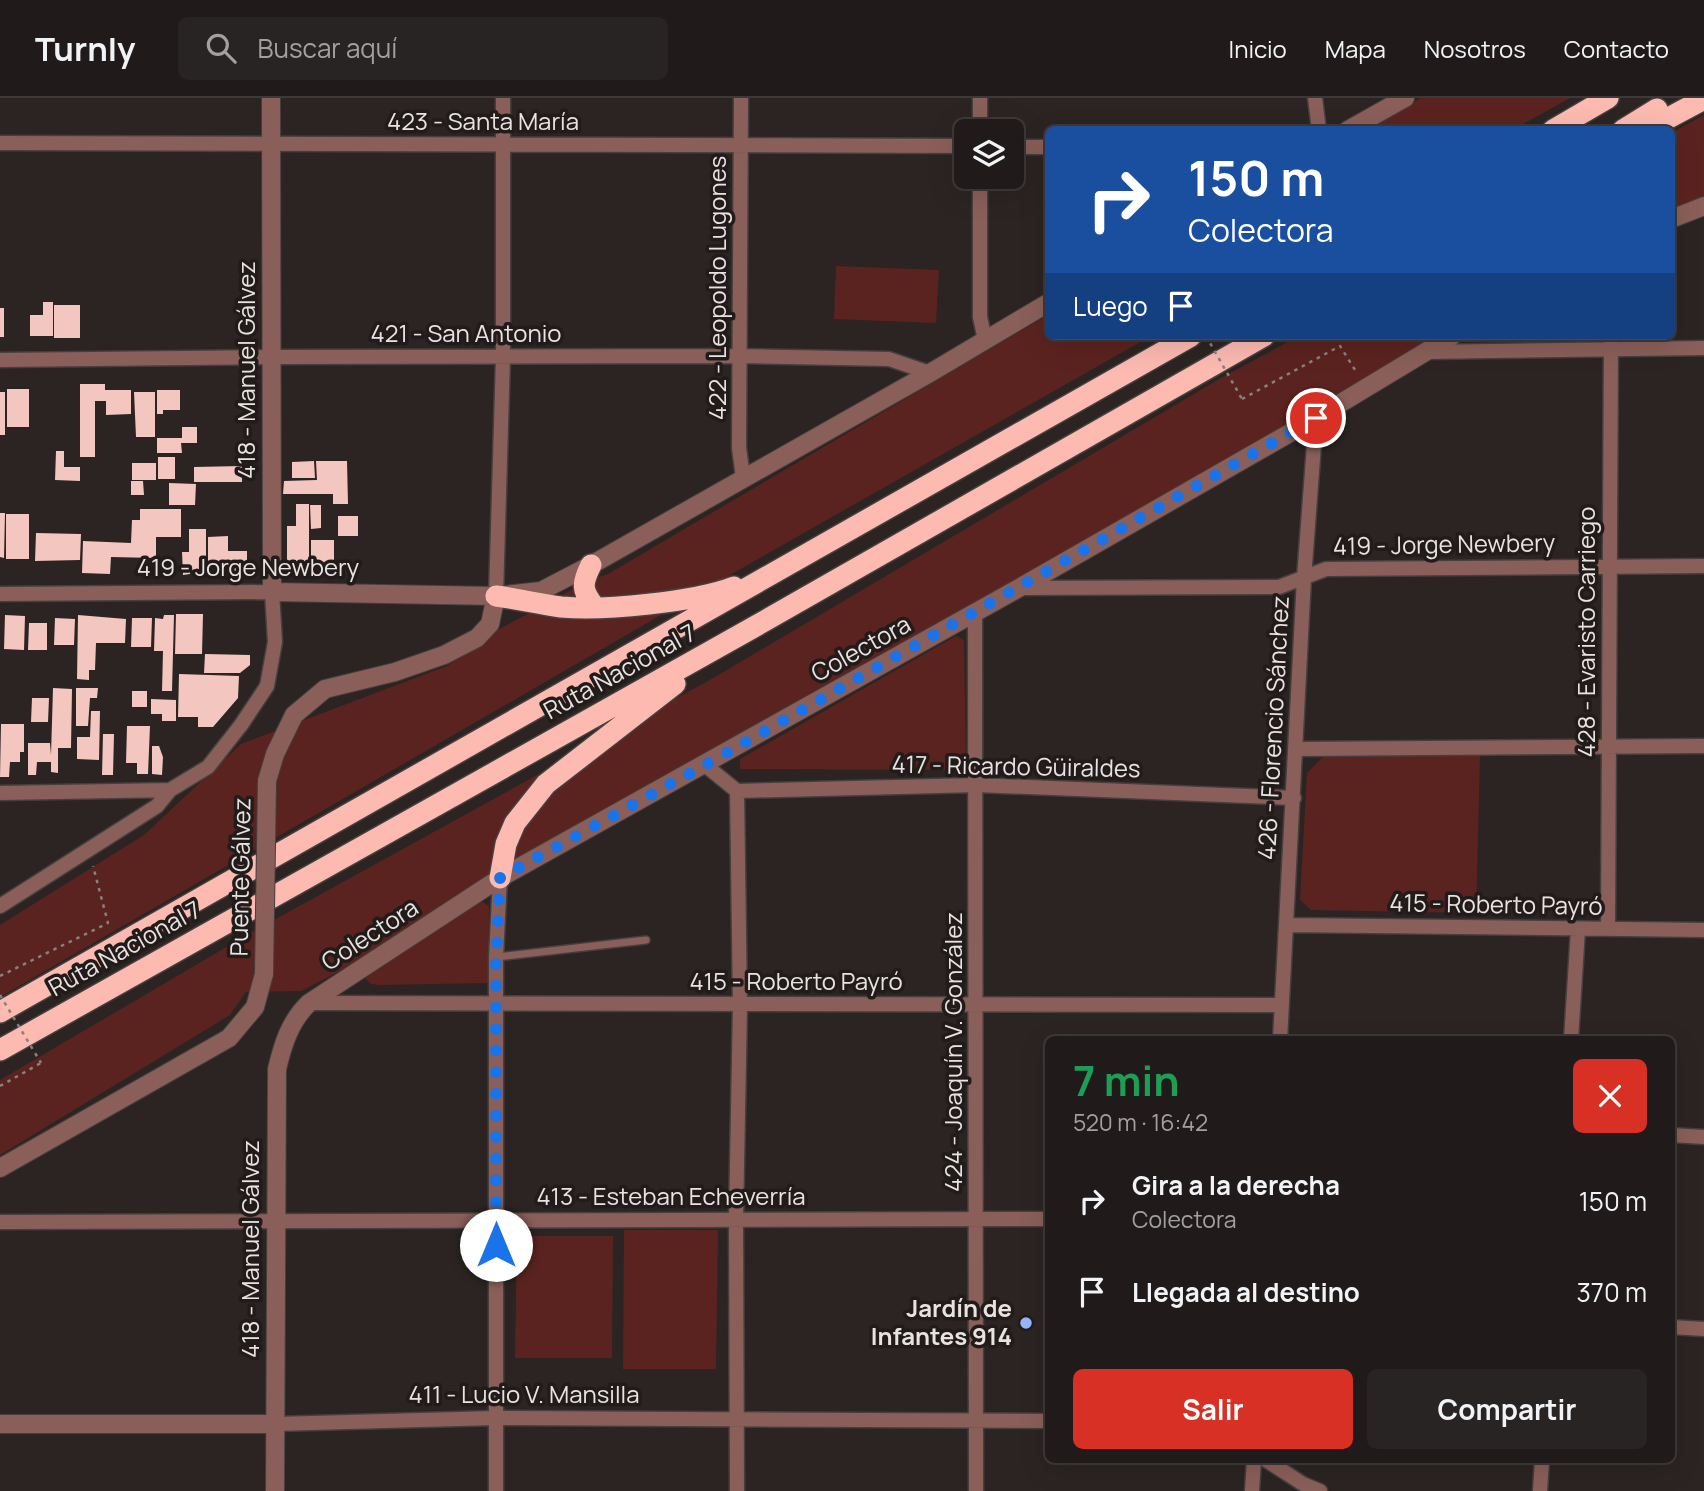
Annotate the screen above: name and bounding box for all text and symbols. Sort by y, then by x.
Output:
search box [178,17,668,80]
text: Turnly [35,26,136,71]
icon: search [202,29,240,67]
text: Buscar aquí [258,30,397,66]
text: Inicio [1229,32,1287,65]
text: Mapa [1325,32,1386,65]
text: Nosotros [1424,32,1526,65]
text: Contacto [1564,32,1669,65]
street label: 423 - Santa María [387,104,579,137]
map controls [954,119,1024,189]
button: layers [954,119,1024,189]
text: 150 m [1188,144,1324,211]
icon: right [1073,154,1164,245]
street label: 422 - Leopoldo Lugones [700,156,733,420]
text: Colectora [1188,208,1334,252]
street label: 418 - Manuel Gálvez [229,261,262,479]
icon: arrive [1162,287,1200,325]
text: Luego [1073,288,1148,324]
street label: 421 - San Antonio [371,316,561,349]
pin [1286,388,1346,448]
icon: arrive [1297,399,1335,437]
street label: 428 - Evaristo Carriego [1569,507,1602,757]
street label: 419 - Jorge Newbery [1332,525,1556,562]
street label: 419 - Jorge Newbery [137,550,360,583]
street label: 426 - Florencio Sánchez [1249,595,1296,861]
street label: Colectora [805,607,916,689]
street label: Ruta Nacional 7 [537,615,701,726]
street label: 417 - Ricardo Güiraldes [891,747,1141,784]
street label: Puente Gálvez [222,797,257,957]
street label: 415 - Roberto Payró [1389,885,1603,922]
street label: Colectora [314,890,424,977]
street label: Ruta Nacional 7 [42,892,206,1003]
street label: 424 - Joaquín V. González [936,912,969,1192]
street label: 415 - Roberto Payró [689,964,903,997]
text: 7 min [1073,1051,1180,1109]
button: close [1573,1059,1647,1133]
text: 520 m · 16:42 [1073,1106,1208,1138]
street label: 418 - Manuel Gálvez [233,1140,266,1358]
text: Gira a la derecha [1132,1167,1340,1203]
street label: 413 - Esteban Echeverría [536,1179,806,1212]
icon: right [1073,1182,1111,1220]
text: 150 m [1579,1183,1647,1219]
text: Colectora [1132,1203,1237,1235]
position arrow [459,1208,533,1282]
icon: arrive [1073,1273,1111,1311]
text: Llegada al destino [1132,1274,1360,1310]
text: 370 m [1576,1274,1647,1310]
place label: Jardín de Infantes 914 [871,1291,1012,1352]
marker: Jardín de Infantes 914 [1018,1315,1034,1331]
button: Salir [1073,1369,1353,1449]
button: Compartir [1367,1369,1647,1449]
street label: 411 - Lucio V. Mansilla [408,1377,640,1410]

